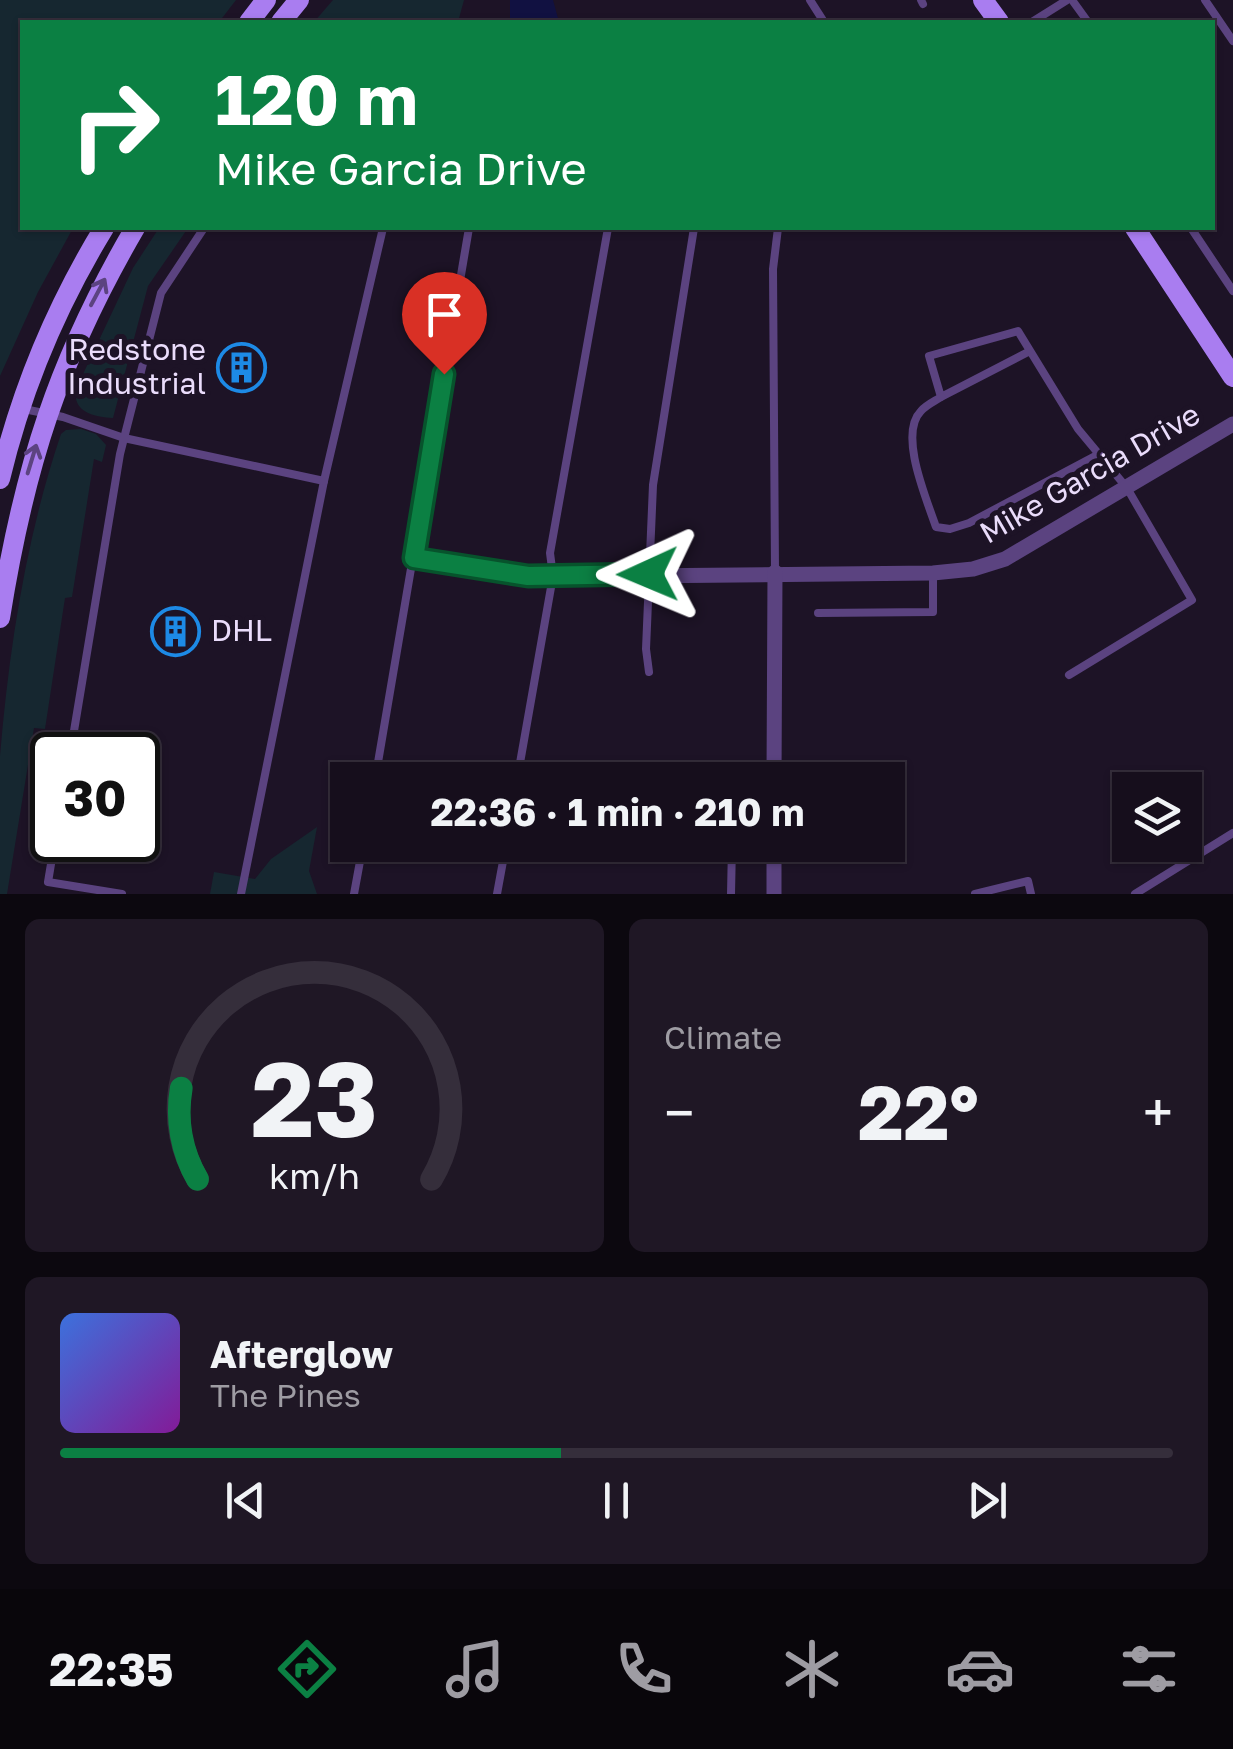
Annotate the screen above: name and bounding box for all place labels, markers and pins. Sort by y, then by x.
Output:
pin [402,272,487,375]
place label: Redstone Industrial [67,331,206,401]
building icon: Redstone Industrial [215,341,267,393]
building icon: DHL [150,605,202,657]
place label: DHL [211,612,272,648]

